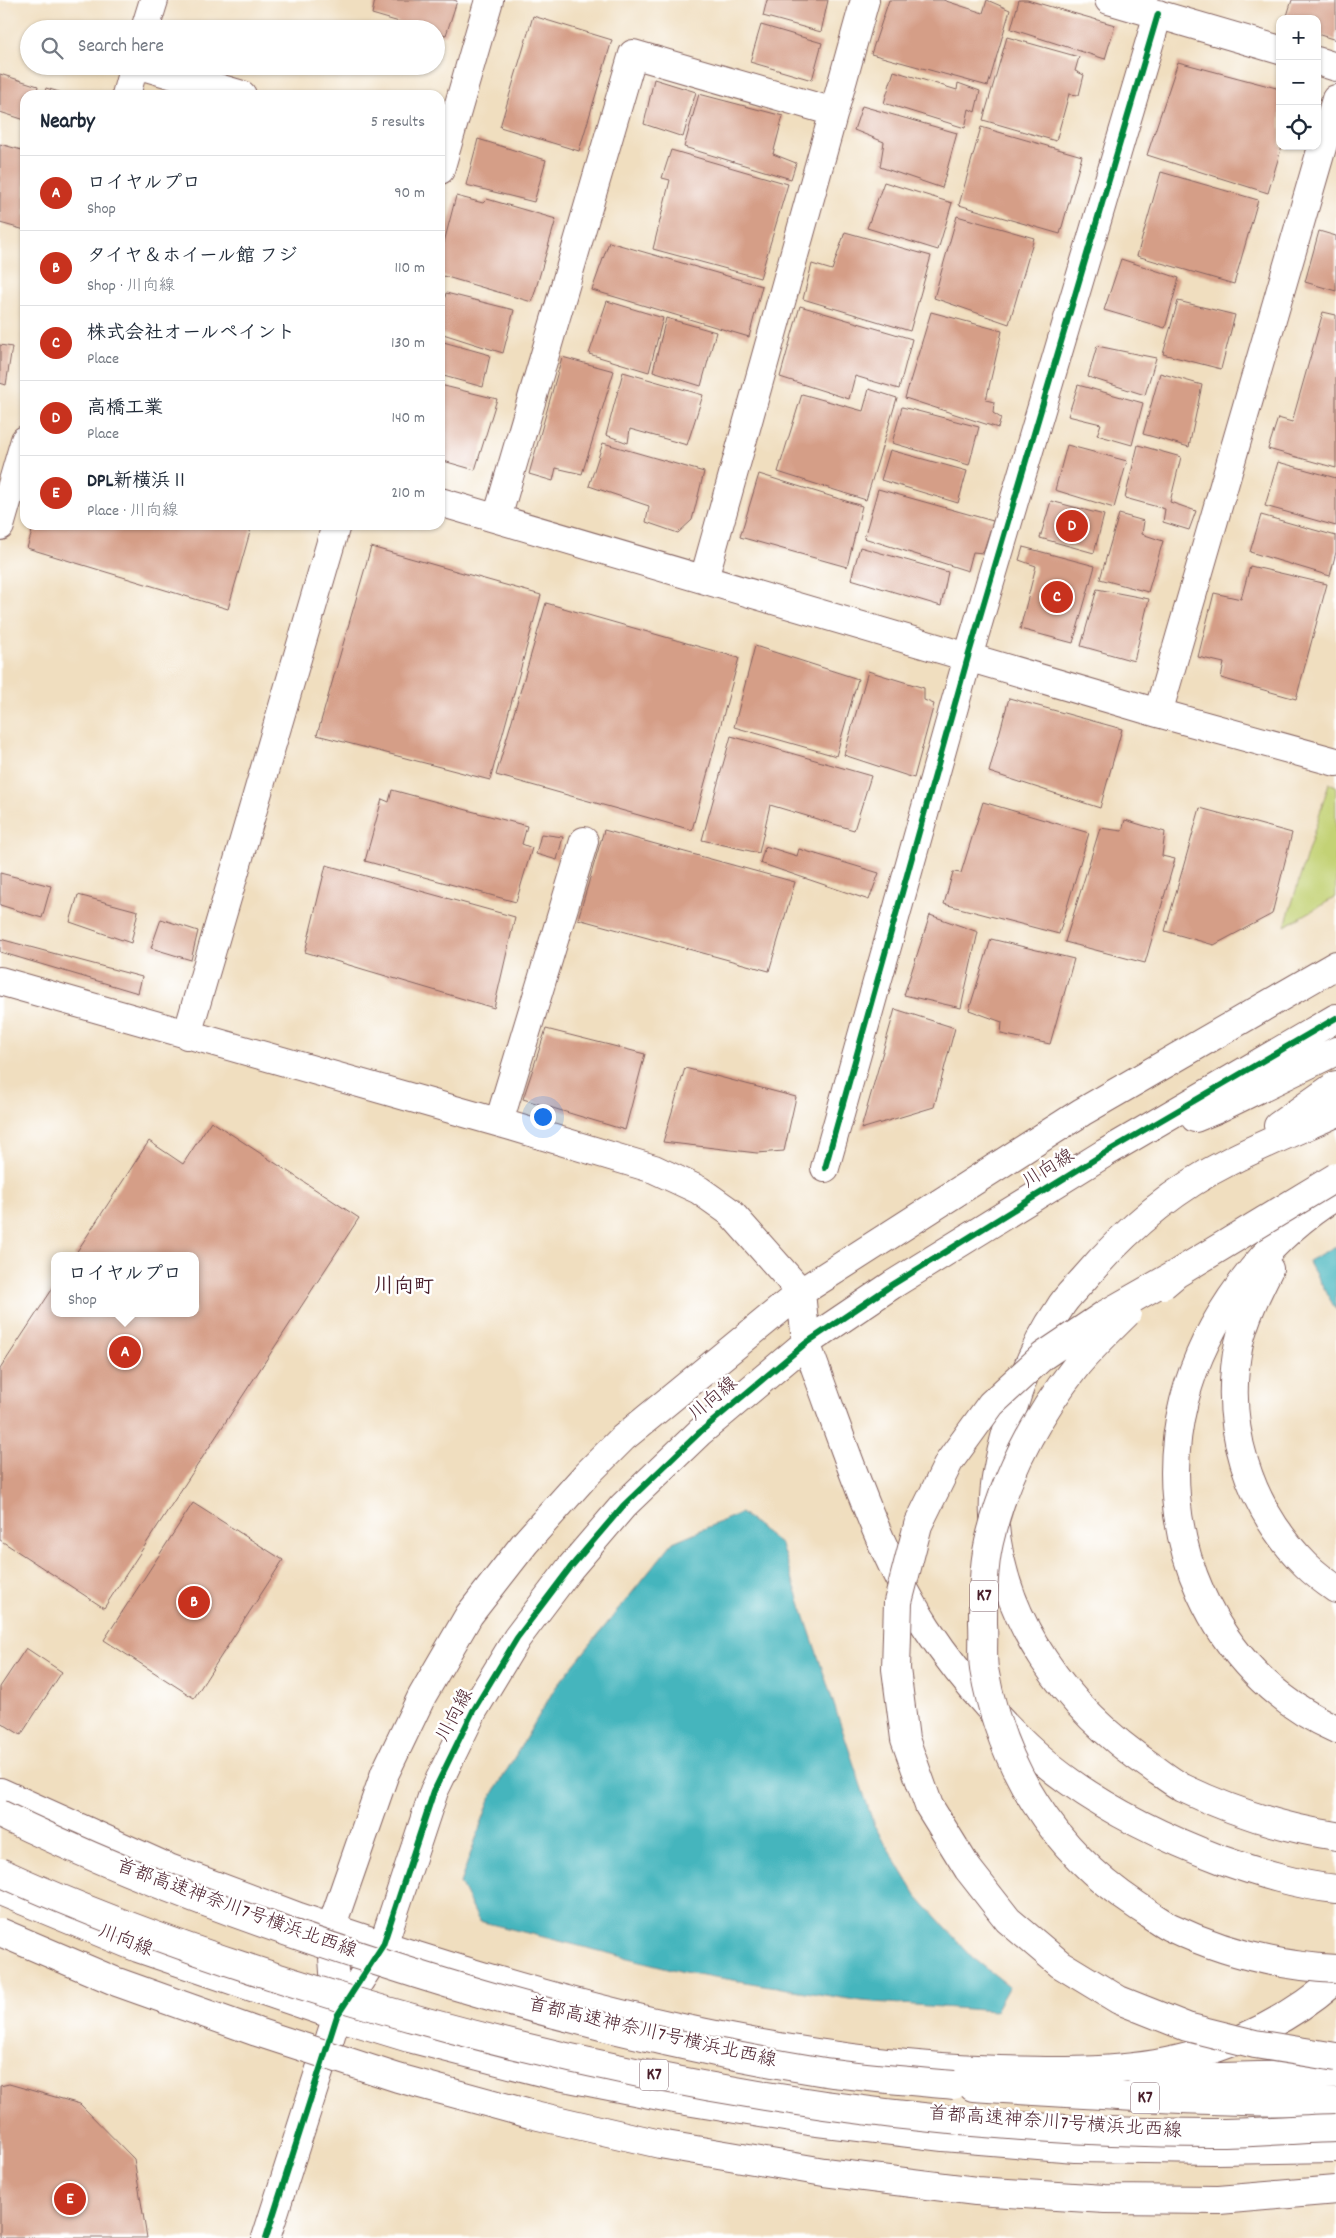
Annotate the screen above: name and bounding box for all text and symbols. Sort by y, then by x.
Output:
map controls [1276,15,1321,150]
button: + [1276,15,1321,60]
search box [20,20,445,75]
icon: search [38,34,66,62]
text: Search here [78,34,164,61]
button: − [1276,60,1321,105]
button: locate [1276,105,1321,150]
text: Nearby [40,108,95,138]
text: 5 results [371,111,425,134]
text: ロイヤルプロ [87,171,201,198]
text: A [52,182,60,205]
text: 90 m [394,182,425,205]
text: Shop [87,198,116,221]
text: タイヤ＆ホイール館 フジ [87,244,297,271]
text: B [52,257,60,280]
text: 110 m [395,257,425,280]
text: Shop · 川向線 [87,275,175,298]
text: 株式会社オールペイント [87,321,295,348]
text: C [52,332,60,355]
text: 130 m [391,332,425,355]
text: Place [87,348,119,371]
text: 高橋工業 [87,396,163,423]
text: D [52,407,60,430]
text: 140 m [391,407,425,430]
text: Place [87,423,119,446]
text: DPL新横浜Ⅱ [87,469,189,496]
text: E [52,482,60,505]
text: 210 m [391,482,425,505]
text: Place · 川向線 [87,500,178,523]
pin: D [1056,507,1088,545]
pin: C [1041,578,1073,616]
your location [530,1104,556,1130]
street label: 川向線 [1018,1143,1080,1197]
popup [51,1252,199,1317]
text: ロイヤルプロ [68,1262,182,1289]
district label: 川向町 [374,1274,434,1302]
text: Shop [68,1289,97,1312]
pin: A [109,1333,141,1371]
street label: 川向線 [683,1371,745,1429]
road number: K7 [970,1580,998,1612]
pin: B [178,1583,210,1621]
street label: 川向線 [431,1684,481,1748]
street label: 首都高速神奈川7号横浜北西線 [112,1854,360,1966]
street label: 川向線 [94,1919,156,1965]
street label: 首都高速神奈川7号横浜北西線 [525,1992,779,2076]
road number: K7 [640,2060,668,2090]
road number: K7 [1131,2082,1159,2114]
street label: 首都高速神奈川7号横浜北西線 [927,2102,1183,2146]
pin: E [54,2180,86,2218]

